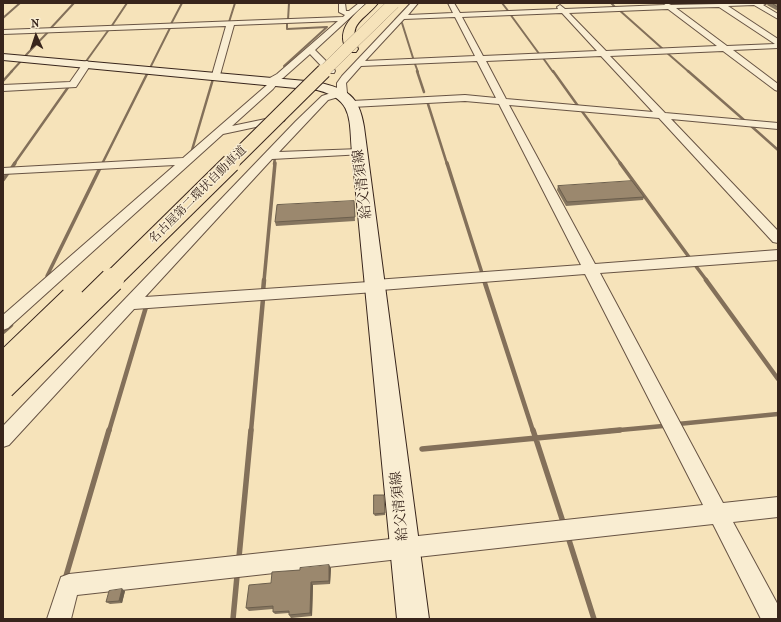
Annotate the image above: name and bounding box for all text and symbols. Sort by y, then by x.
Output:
north arrow [16,16,56,56]
text: N [31,17,40,30]
street label: 名古屋第二環状自動車道 [146,143,250,247]
street label: 給父清須線 [350,148,376,220]
street label: 給父清須線 [388,470,412,542]

